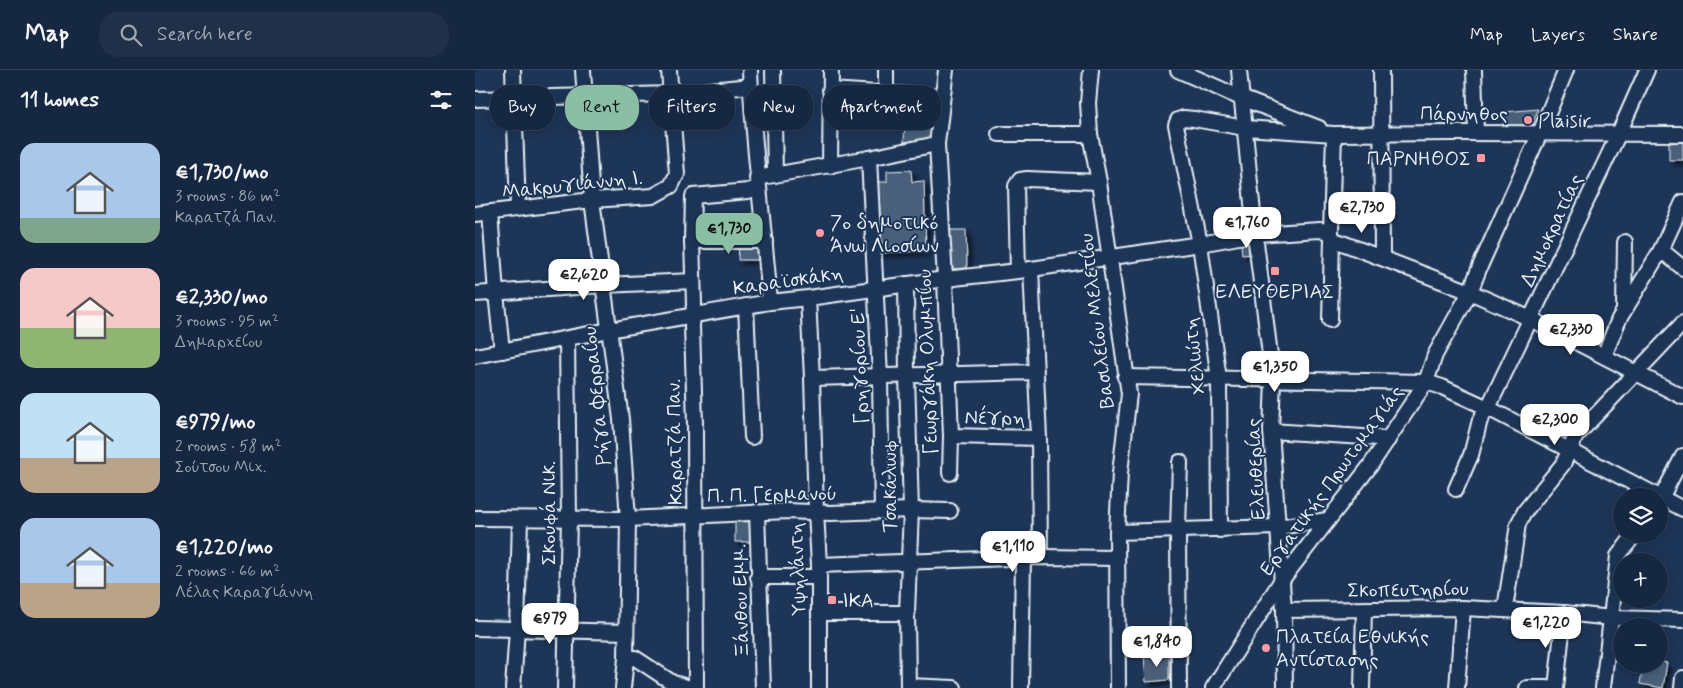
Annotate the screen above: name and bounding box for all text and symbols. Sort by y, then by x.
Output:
search box [99,12,449,57]
text: Map [25,19,69,50]
icon: search [117,21,145,49]
text: Search here [157,22,253,47]
text: Map [1470,23,1503,47]
text: Layers [1531,23,1585,47]
text: Share [1613,23,1658,47]
chip: Buy [490,85,555,130]
chip: Rent [565,85,639,130]
chip: Filters [649,85,735,130]
chip: New [745,85,813,130]
chip: Apartment [823,85,941,130]
text: 11 homes [20,86,99,114]
icon: filters [427,86,455,114]
street label: Πάρνηθος [1420,101,1508,128]
place label: Plaisir [1538,108,1591,135]
marker: Plaisir [1522,114,1534,126]
place label: ΠΑΡΝΗΘΟΣ [1367,146,1471,173]
marker: ΠΑΡΝΗΘΟΣ [1475,152,1487,164]
text: €1,730/mo [175,158,268,186]
icon: home [60,163,120,223]
street label: Μακρυγιάννη Ι. [500,165,644,206]
street label: Δημοκρατίας [1514,170,1590,291]
text: 3 rooms · 86 m² [175,186,280,207]
pin: €2,730 [1321,191,1403,234]
text: €2,730 [1339,197,1385,218]
pin: €1,760 [1206,206,1288,249]
text: Καρατζά Παν. [175,207,276,228]
place label: 7ο δημοτικό Άνω Λιοσίων [830,210,939,260]
pin: €1,730 [688,212,770,255]
text: €1,760 [1224,212,1270,233]
text: €1,730 [707,218,751,239]
marker: 7ο δημοτικό Άνω Λιοσίων [814,227,826,239]
street label: Βασιλείου Μελετίου [1073,232,1122,410]
pin: €2,620 [543,258,625,301]
street label: Καραϊσκάκη [731,260,845,303]
text: €2,620 [559,264,609,285]
marker: ΕΛΕΥΘΕΡΙΑΣ [1269,265,1281,277]
street label: Γεωργάκη Ολυμπίου [912,269,945,455]
place label: ΕΛΕΥΘΕΡΙΑΣ [1216,279,1334,306]
text: €2,330/mo [175,283,268,311]
icon: home [60,288,120,348]
street label: Γρηγορίου Ε' [845,307,876,425]
text: 3 rooms · 95 m² [175,311,279,332]
pin: €2,330 [1530,314,1612,356]
street label: Χελιώτη [1178,316,1213,396]
text: €2,330 [1549,319,1593,340]
street label: Ρήγα Φερραίου [577,325,618,467]
text: Δημαρχείου [175,332,262,353]
pin: €1,350 [1234,350,1316,393]
text: €1,350 [1252,356,1298,377]
street label: Καρατζά Παν. [661,378,690,505]
street label: Εργατικής Πρωτομαγιάς [1254,380,1411,582]
street label: Νέγρη [964,404,1026,433]
pin: €2,300 [1514,404,1596,446]
text: €979/mo [175,408,256,436]
text: €2,300 [1531,409,1579,430]
icon: home [60,413,120,473]
street label: Ελευθερίας [1240,417,1273,521]
text: 2 rooms · 58 m² [175,436,281,457]
street label: Τσακάλωφ [877,439,904,533]
text: Σούτσου Μιχ. [175,457,266,478]
street label: Σκουφά Νικ. [536,461,563,565]
street label: Π. Π. Γερμανού [707,481,837,510]
map controls [1613,488,1668,673]
button: layers [1613,488,1668,543]
street label: Υψηλάντη [783,522,814,616]
pin: €1,110 [972,530,1054,573]
text: €1,220/mo [175,533,273,561]
text: €1,110 [991,536,1035,557]
icon: home [60,538,120,598]
street label: Ξάνθου Εμμ. [726,543,757,659]
button: + [1613,553,1668,608]
text: 2 rooms · 66 m² [175,561,280,582]
street label: Σκοπευτηρίου [1347,576,1469,605]
text: Λέλας Καραγιάννη [175,582,313,603]
place label: ΙΚΑ [842,588,874,615]
marker: ΙΚΑ [826,594,838,606]
pin: €979 [520,602,580,645]
pin: €1,220 [1505,606,1587,649]
text: €979 [533,608,567,629]
text: €1,220 [1522,612,1570,633]
button: − [1613,618,1668,673]
place label: Πλατεία Εθνικής Αντίστασης [1276,624,1429,674]
pin: €1,840 [1116,626,1198,668]
text: €1,840 [1133,631,1181,652]
marker: Πλατεία Εθνικής Αντίστασης [1260,642,1272,654]

